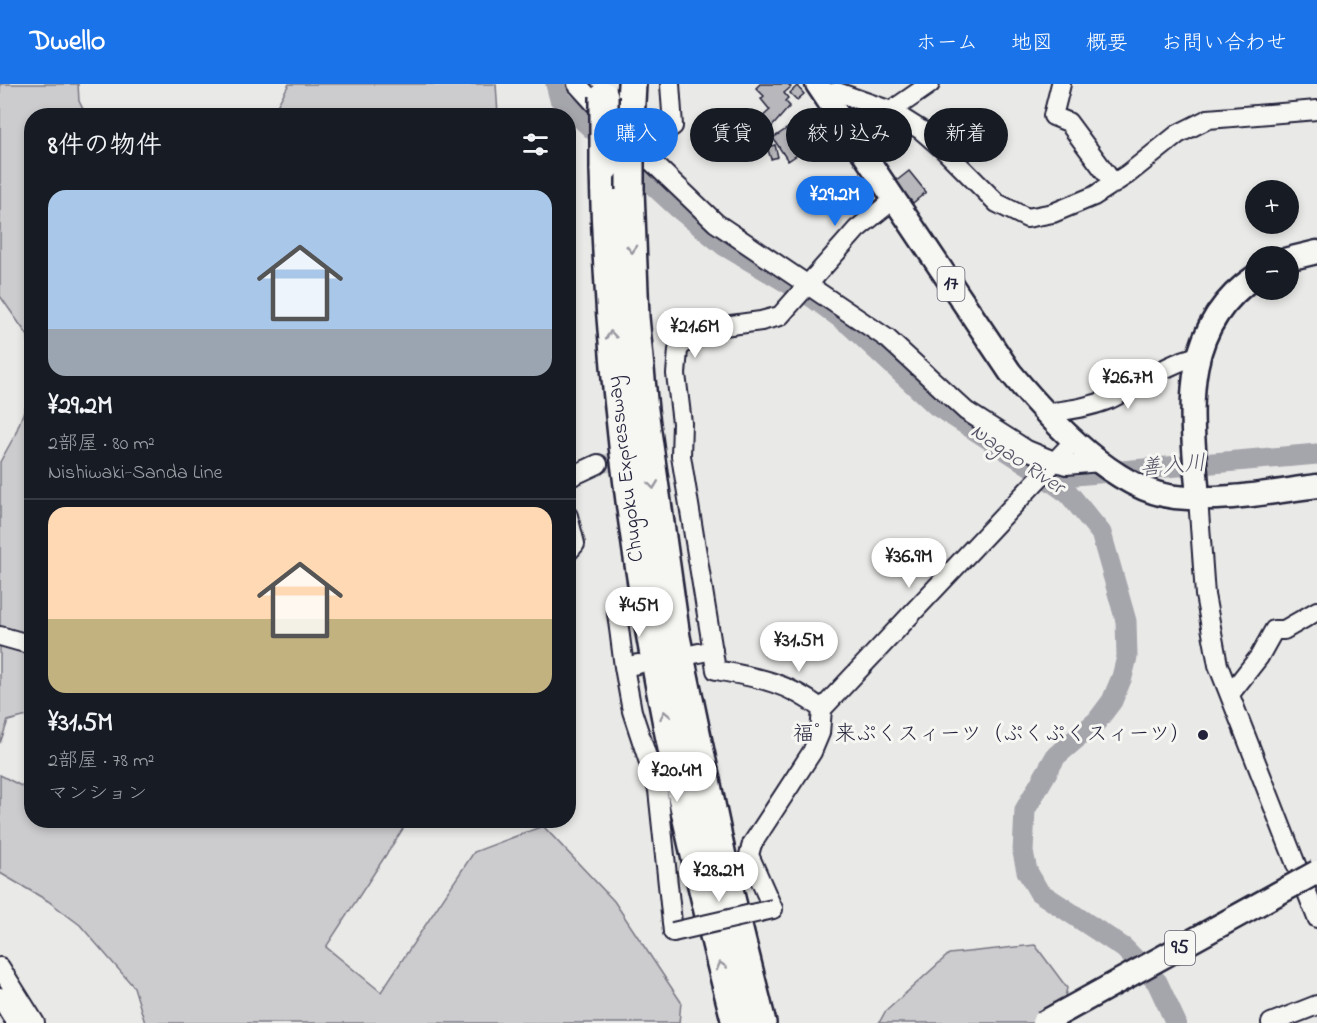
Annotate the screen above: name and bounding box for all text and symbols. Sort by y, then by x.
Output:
text: Dwello [30,22,105,63]
text: ホーム [916,29,978,59]
text: 地図 [1011,29,1053,59]
text: 概要 [1086,29,1128,59]
text: お問い合わせ [1161,29,1287,59]
chip: 購入 [594,108,678,162]
chip: 賃貸 [690,108,774,162]
chip: 絞り込み [786,108,912,162]
chip: 新着 [924,108,1008,162]
text: 8件の物件 [48,128,162,166]
icon: filters [519,128,552,161]
pin: ¥29.2M [786,176,884,227]
map controls [1245,180,1299,300]
button: + [1245,180,1299,234]
text: ¥29.2M [810,181,860,210]
icon: home [246,229,354,337]
one-way arrow [626,244,639,253]
button: − [1245,246,1299,300]
road number: 17 [938,267,964,301]
pin: ¥21.6M [646,308,744,359]
text: ¥21.6M [670,313,720,342]
one-way arrow [605,330,618,339]
pin: ¥26.7M [1079,359,1177,410]
text: ¥26.7M [1103,364,1154,393]
street label: Chugoku Expressway [600,374,654,564]
text: ¥29.2M [48,388,113,426]
water label: Nagao River [964,417,1073,505]
text: 2部屋 · 80 m² [48,430,155,459]
water label: 善入川 [1139,448,1207,486]
text: Nishiwaki-Sanda Line [48,459,223,488]
one-way arrow [646,480,659,489]
pin: ¥36.9M [860,538,958,589]
text: ¥36.9M [885,543,933,572]
icon: home [246,546,354,654]
pin: ¥45M [603,587,675,638]
text: ¥45M [619,592,659,621]
pin: ¥31.5M [750,622,848,673]
text: ¥31.5M [774,627,824,656]
text: ¥31.5M [48,705,113,743]
one-way arrow [659,710,672,720]
place label: 福゜来ぷくスィーツ（ぷくぷくスィーツ） [793,720,1191,750]
marker: 福゜来ぷくスィーツ（ぷくぷくスィーツ） [1196,728,1210,742]
text: 2部屋 · 78 m² [48,747,154,776]
pin: ¥20.4M [628,752,726,803]
text: ¥20.4M [652,757,702,786]
text: マンション [48,780,147,809]
pin: ¥28.2M [670,852,768,903]
text: ¥28.2M [693,857,745,886]
road number: 95 [1165,931,1195,965]
one-way arrow [716,962,729,972]

